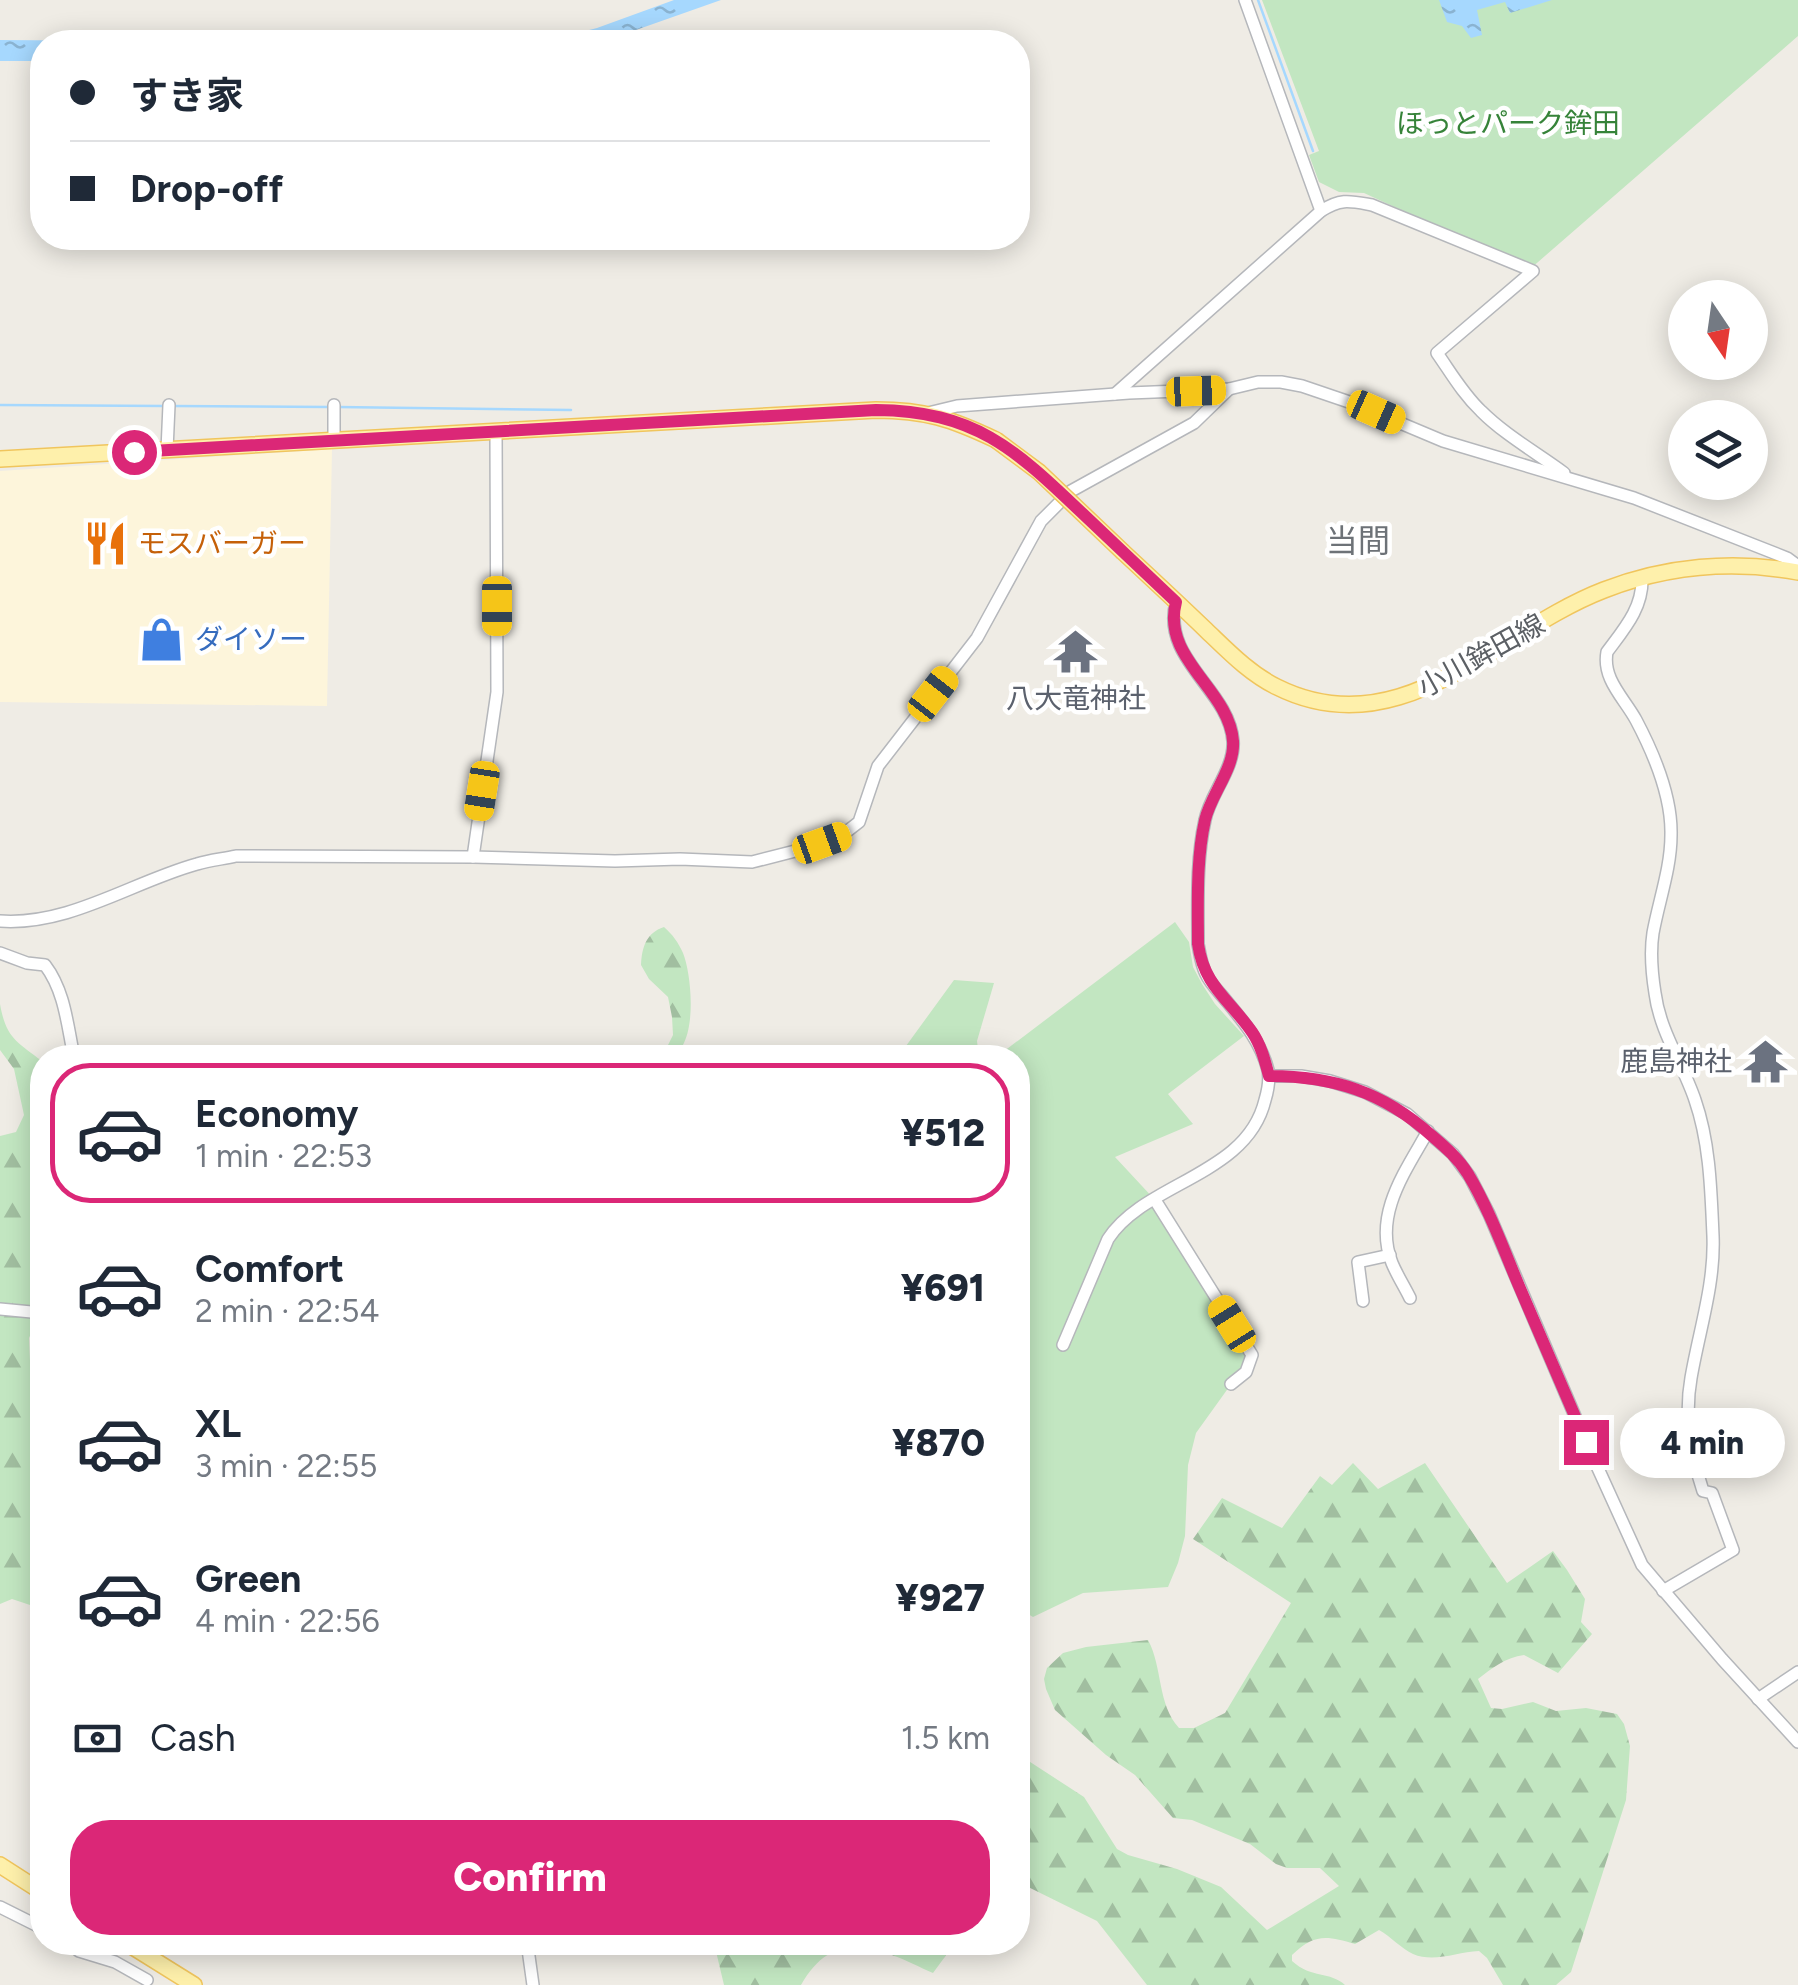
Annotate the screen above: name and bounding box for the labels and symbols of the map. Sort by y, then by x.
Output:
park label: ほっとパーク鉾田 [1396,106,1620,140]
north arrow [1668,280,1768,380]
car [1165,375,1227,407]
car [1342,386,1410,438]
route start [112,430,157,475]
restaurant icon: モスバーガー [81,519,129,567]
district label: 当間 [1326,522,1390,560]
place label: モスバーガー [138,526,306,560]
car [482,576,512,636]
street label: 小川鉾田線 [1412,606,1550,704]
shop icon: ダイソー [138,615,186,663]
place label: ダイソー [195,622,307,656]
temple icon: 八大竜神社 [1052,628,1100,676]
car [903,661,963,727]
place label: 八大竜神社 [1006,681,1146,715]
car [462,759,502,823]
car [789,819,855,867]
temple icon: 鹿島神社 [1741,1037,1789,1085]
place label: 鹿島神社 [1620,1044,1732,1078]
car [1203,1291,1261,1357]
callout: 4 min [1621,1407,1786,1477]
route end [1564,1420,1609,1465]

